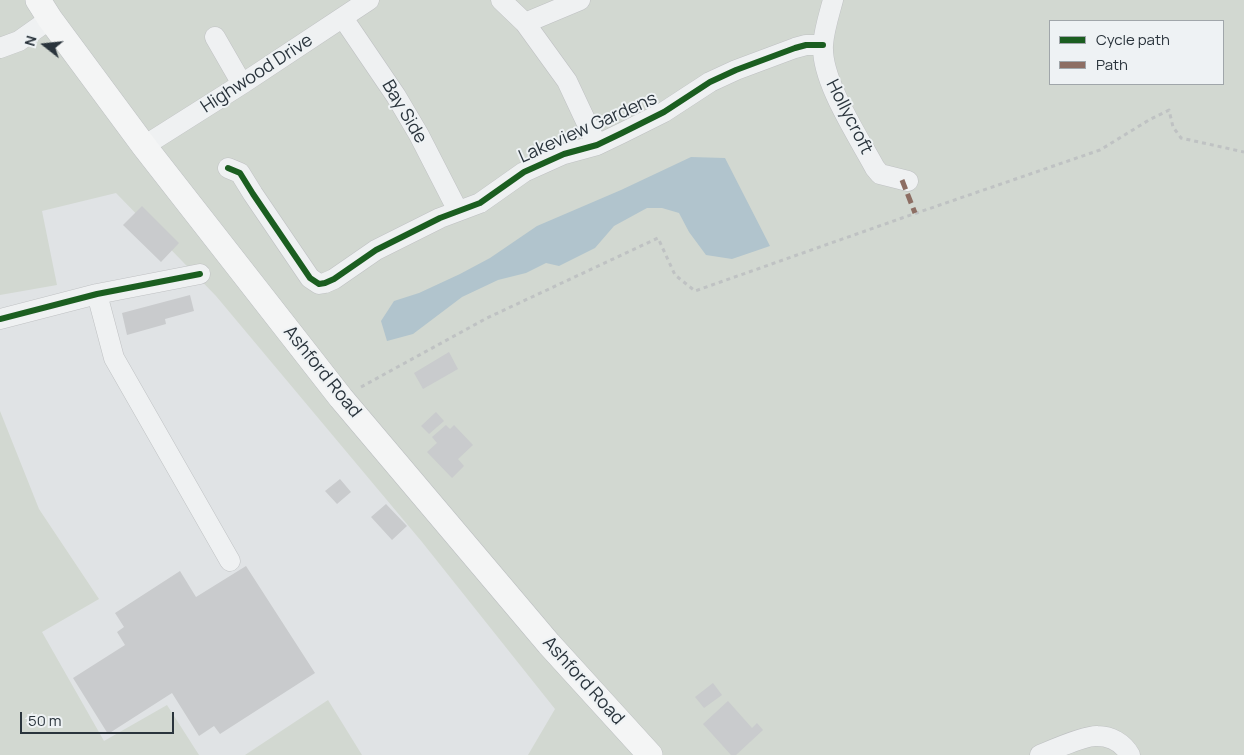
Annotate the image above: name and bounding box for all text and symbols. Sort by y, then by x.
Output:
north arrow [20,20,70,70]
legend [1049,20,1224,85]
text: Cycle path [1096,29,1170,50]
street label: Highwood Drive [197,30,317,118]
text: N [20,33,41,48]
text: Path [1096,54,1128,75]
street label: Bay Side [377,76,431,148]
street label: Hollycroft [821,76,877,158]
street label: Lakeview Gardens [516,88,660,168]
street label: Ashford Road [279,322,365,422]
street label: Ashford Road [538,632,628,730]
scale bar [22,702,176,734]
text: 50 m [28,710,62,731]

